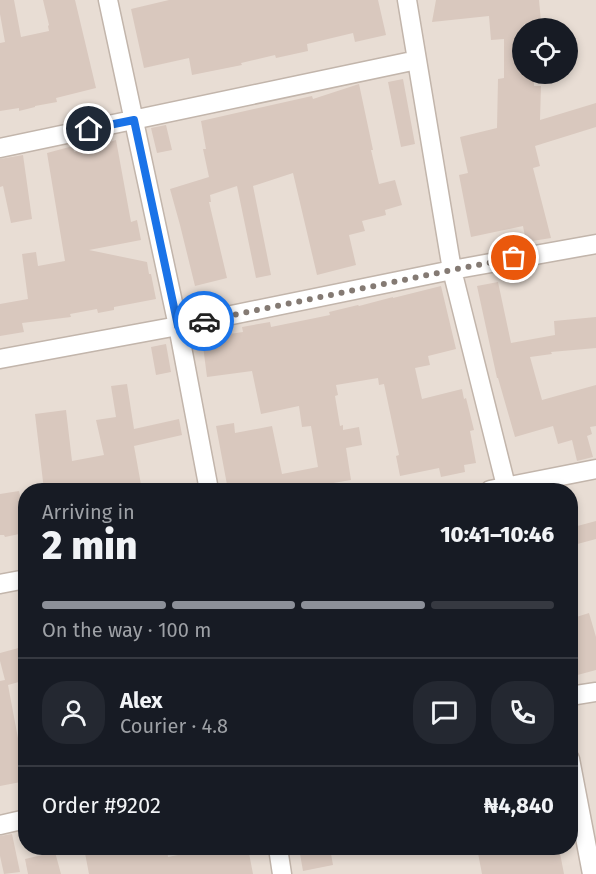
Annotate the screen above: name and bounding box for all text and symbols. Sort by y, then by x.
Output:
map controls [512,18,578,84]
button: locate [512,18,578,84]
pin [63,103,114,154]
icon: home [72,112,105,145]
pin [488,232,539,283]
icon: bag [497,241,530,274]
courier [174,291,234,351]
icon: car [188,305,221,338]
text: Arriving in [42,500,135,524]
text: 10:41–10:46 [440,521,554,548]
text: 2 min [42,523,138,569]
text: On the way · 100 m [42,618,211,642]
button: person [42,681,105,744]
button: chat [413,681,476,744]
button: phone [491,681,554,744]
text: Alex [120,687,163,714]
text: Courier · 4.8 [120,714,228,738]
text: Order #9202 [42,792,161,819]
text: ₦4,840 [484,792,554,819]

